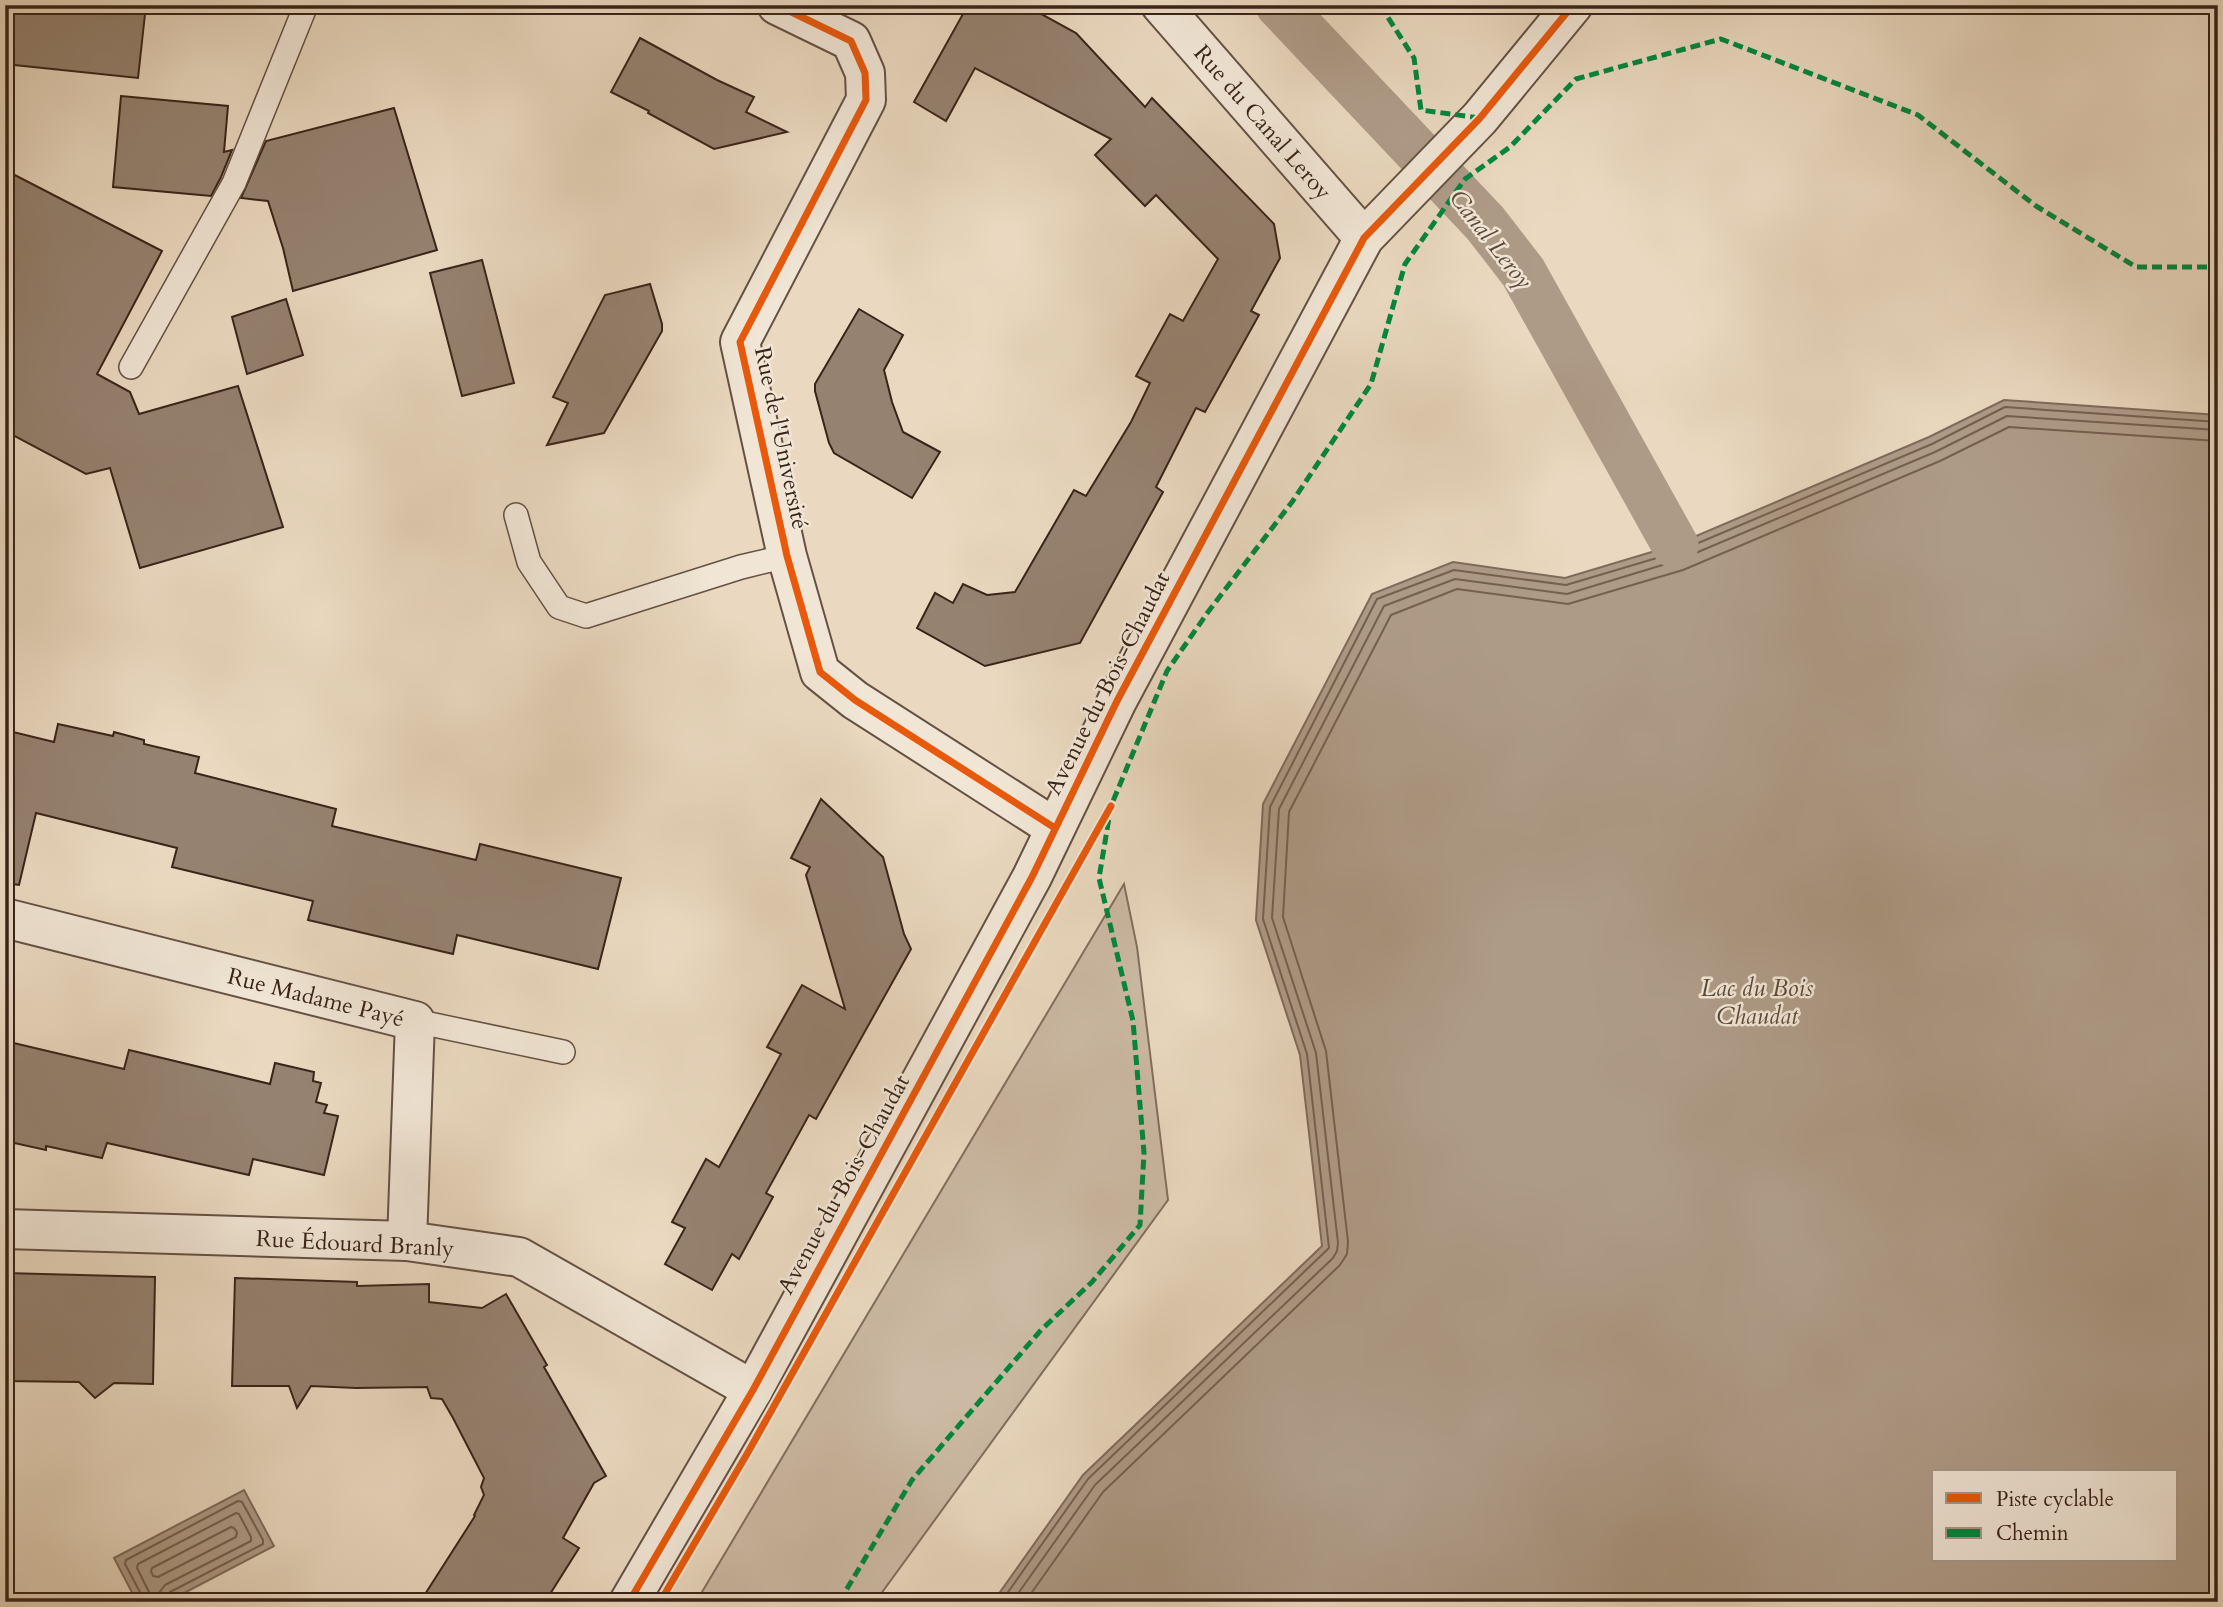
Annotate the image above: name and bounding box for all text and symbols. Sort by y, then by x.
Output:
street label: Rue du Canal Leroy [1187,38,1339,207]
water label: Canal Leroy [1441,183,1540,296]
street label: Rue de l'Université [747,344,816,532]
street label: Avenue du Bois-Chaudat [1038,566,1177,800]
street label: Rue Madame Payé [224,961,408,1034]
water label: Lac du Bois Chaudat [1701,972,1813,1033]
street label: Avenue du Bois-Chaudat [770,1069,917,1300]
street label: Rue Édouard Branly [255,1223,455,1264]
legend [1932,1470,2178,1562]
text: Piste cyclable [1996,1485,2114,1514]
text: Chemin [1996,1519,2069,1548]

